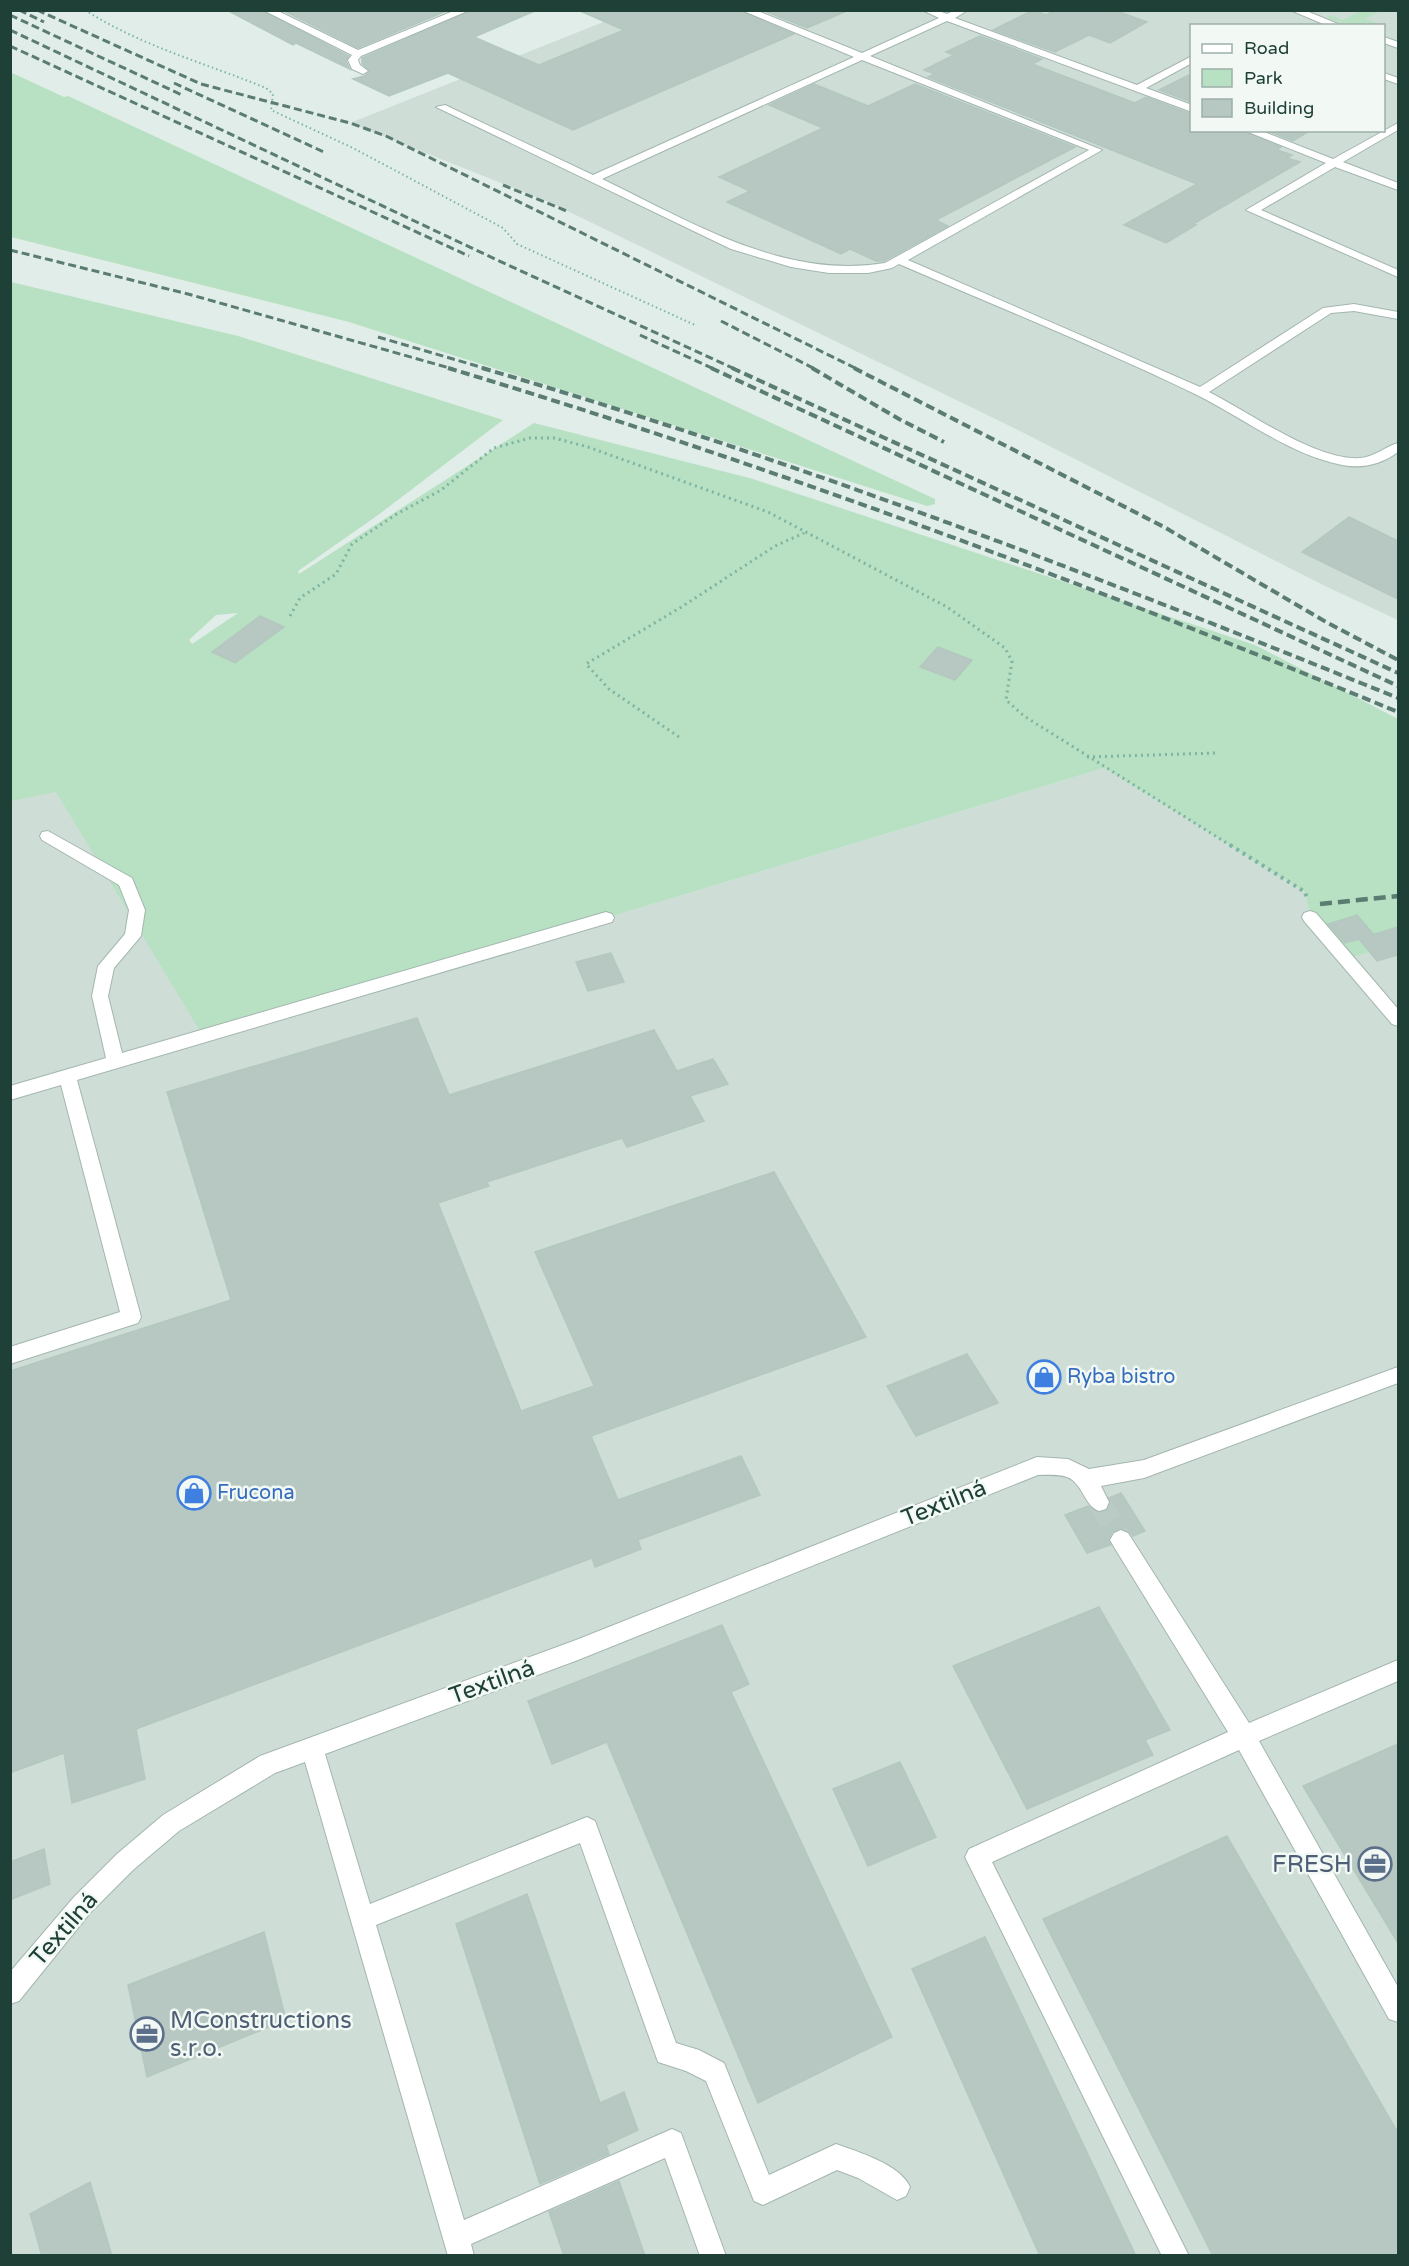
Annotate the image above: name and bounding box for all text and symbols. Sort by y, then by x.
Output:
legend [1190,24,1385,132]
text: Road [1244,37,1289,59]
text: Park [1244,67,1283,89]
text: Building [1244,97,1314,119]
shop icon: Ryba bistro [1026,1359,1062,1395]
place label: Ryba bistro [1067,1365,1175,1389]
street label: Textilná [897,1473,991,1533]
shop icon: Frucona [176,1475,212,1511]
place label: Frucona [217,1481,295,1505]
street label: Textilná [445,1653,539,1711]
office icon: FRESH [1357,1846,1393,1882]
place label: FRESH [1272,1850,1352,1879]
street label: Textilná [24,1886,104,1972]
place label: MConstructions s.r.o. [170,2006,352,2063]
office icon: MConstructions s.r.o. [129,2016,165,2052]

